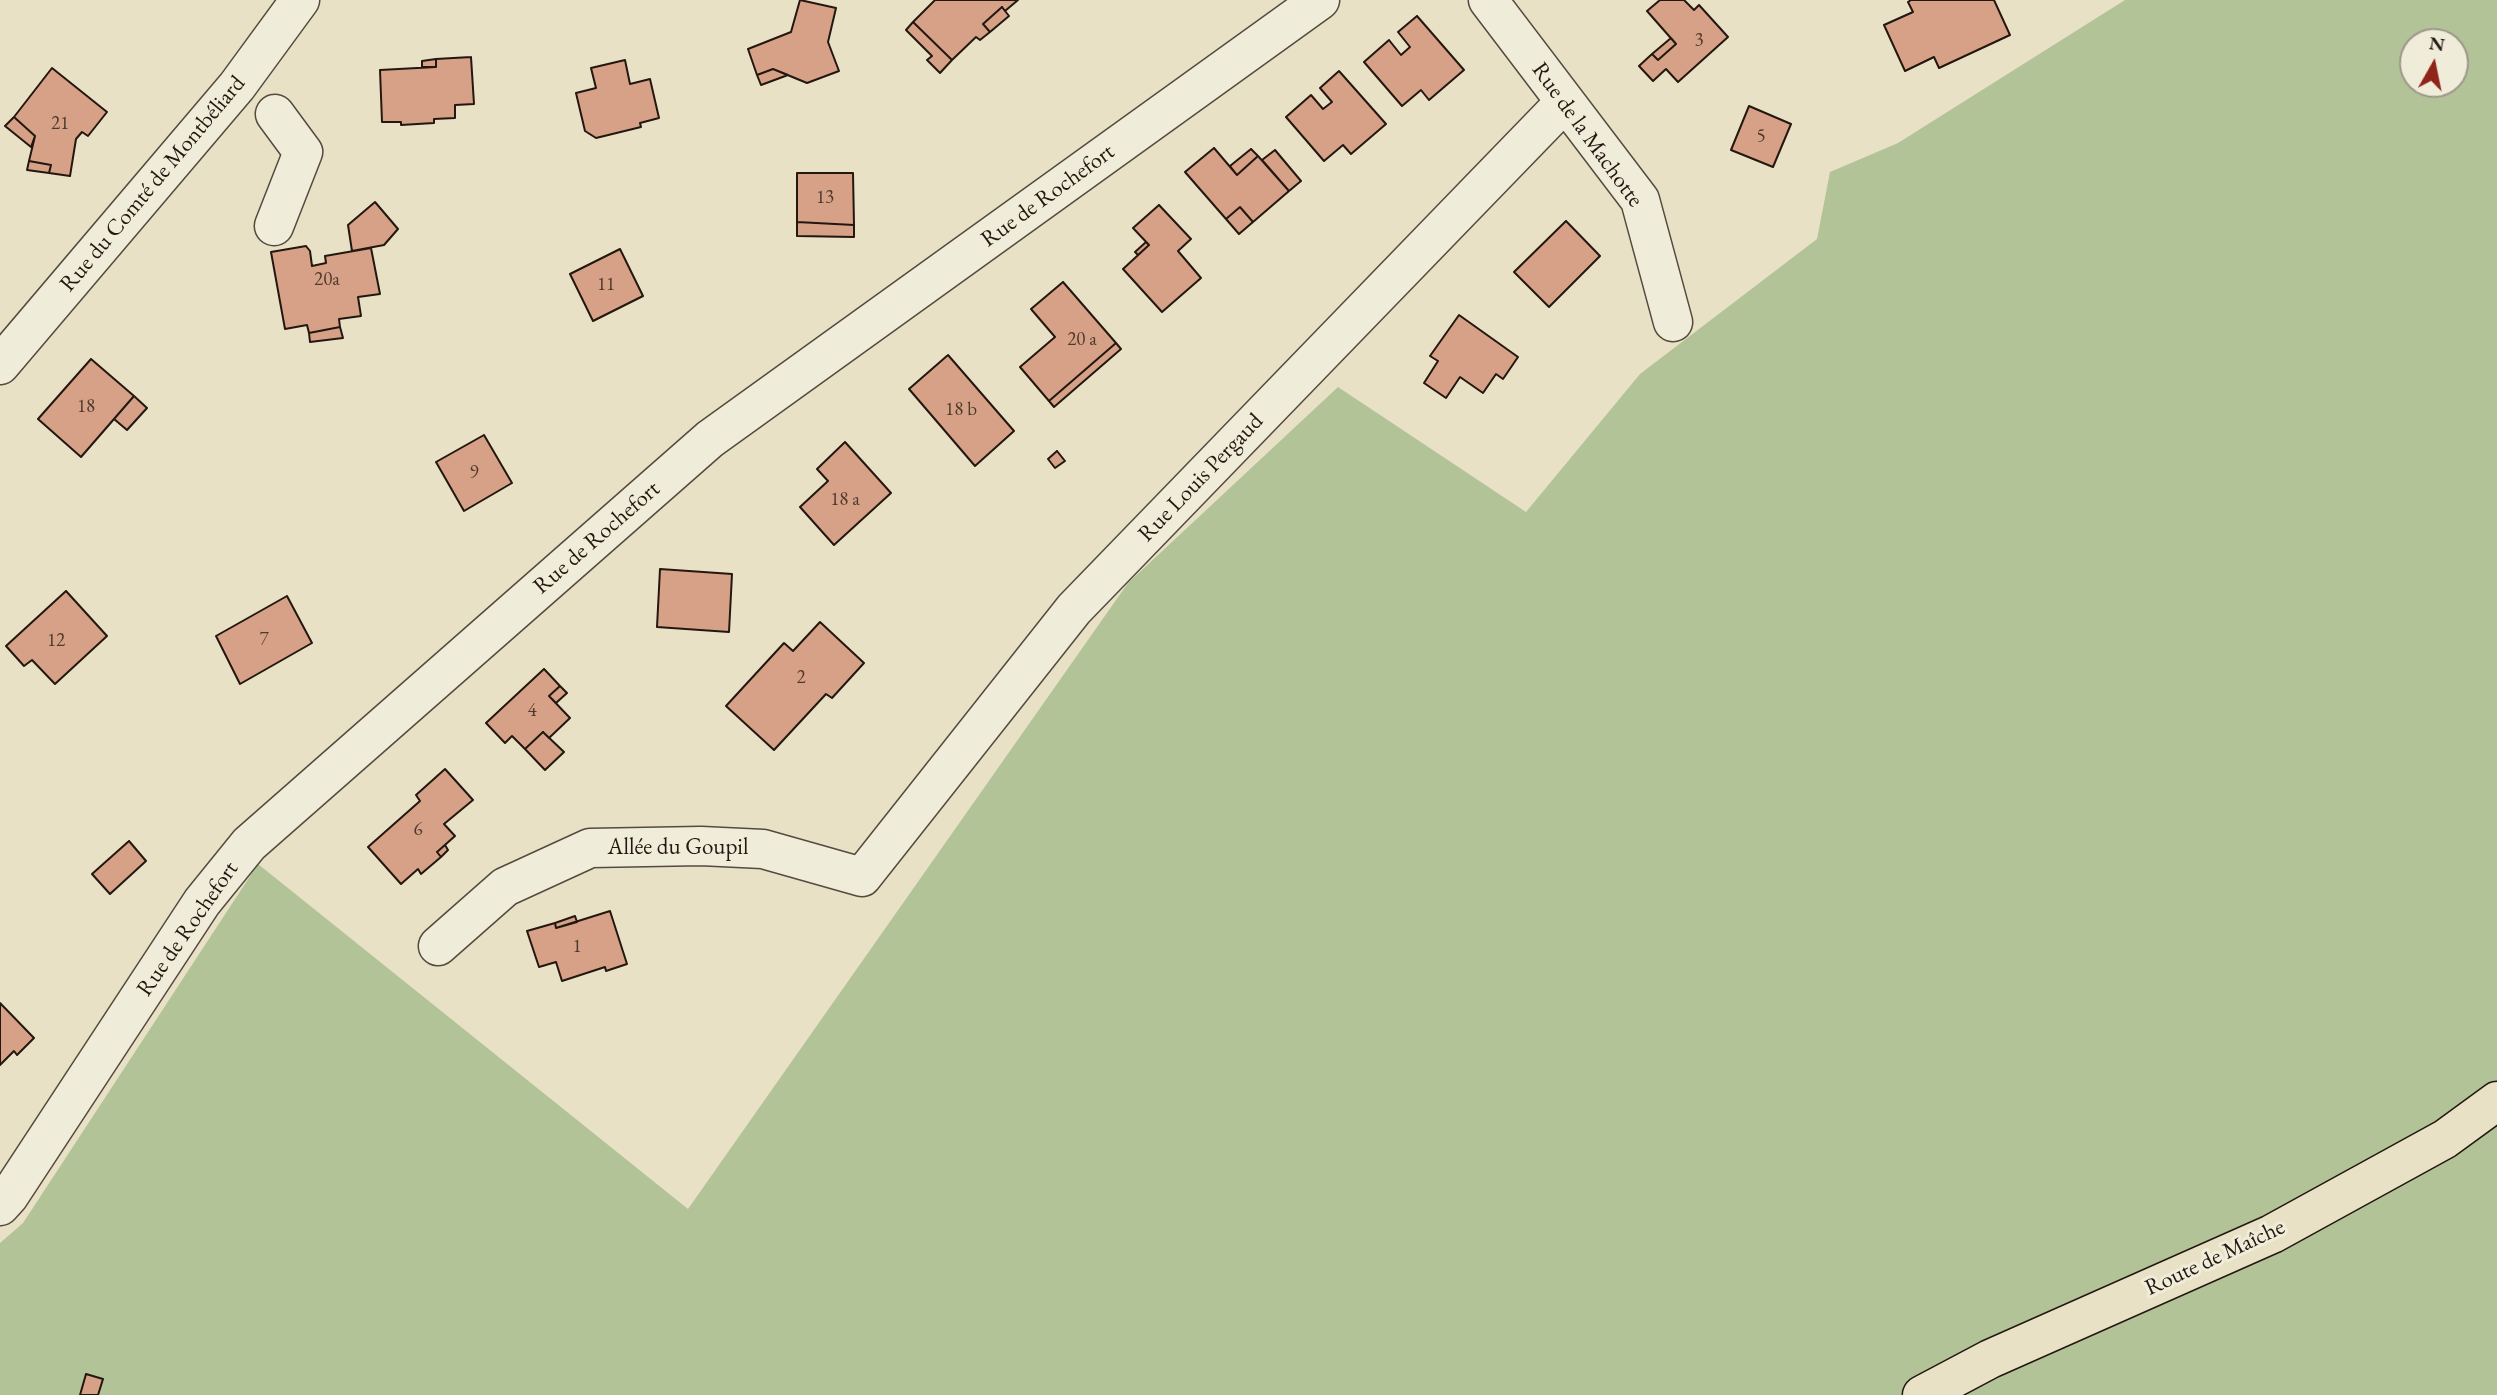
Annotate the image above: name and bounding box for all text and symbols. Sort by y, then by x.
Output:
north arrow [2399,28,2469,98]
house number: 3 [1694,30,1704,52]
text: N [2428,30,2447,57]
street label: Rue de la Machotte [1525,57,1649,213]
street label: Rue du Comté de Montbéliard [55,70,251,298]
house number: 21 [51,113,69,135]
house number: 5 [1756,126,1766,148]
street label: Rue de Rochefort [976,138,1120,254]
house number: 13 [816,187,834,209]
house number: 20a [314,269,340,291]
house number: 11 [597,274,615,296]
house number: 20 a [1067,329,1097,351]
house number: 18 [77,396,95,418]
house number: 18 b [945,399,977,421]
street label: Rue Louis Pergaud [1133,408,1269,548]
house number: 9 [469,462,479,484]
street label: Rue de Rochefort [528,476,666,600]
house number: 18 a [830,489,860,511]
house number: 7 [259,629,269,651]
house number: 12 [47,630,65,652]
house number: 2 [796,667,806,689]
house number: 4 [527,700,537,722]
house number: 6 [413,819,423,841]
street label: Allée du Goupil [608,834,748,862]
street label: Rue de Rochefort [131,856,245,1002]
house number: 1 [572,936,582,958]
street label: Route de Maîche [2141,1214,2289,1302]

